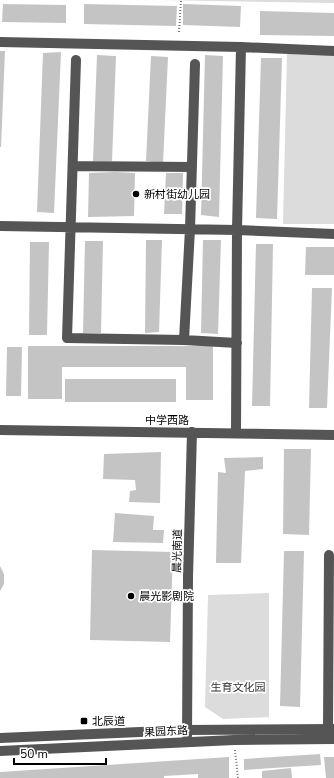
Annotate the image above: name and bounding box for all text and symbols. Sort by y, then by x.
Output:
place label: 新村街幼儿园 [144,187,210,202]
marker: 新村街幼儿园 [131,189,141,199]
street label: 中学西路 [145,413,189,428]
street label: 晨光南道 [170,529,185,573]
place label: 晨光影剧院 [139,589,194,604]
marker: 晨光影剧院 [126,591,136,601]
park label: 生育文化园 [211,680,266,695]
place label: 北辰道 [92,714,125,729]
marker: 北辰道 [79,716,89,726]
street label: 果园东路 [144,723,188,740]
scale bar [14,740,106,766]
text: 50 m [20,746,48,762]

